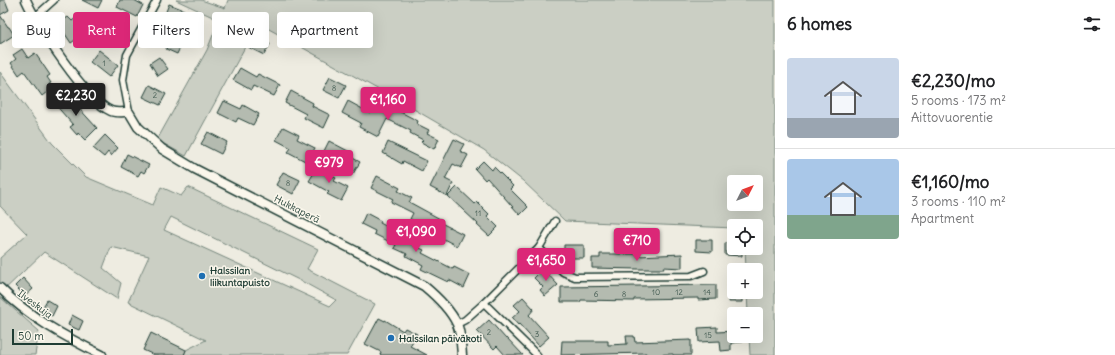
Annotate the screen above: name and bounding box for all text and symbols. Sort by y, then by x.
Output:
chip: Buy [12,12,65,48]
chip: Rent [73,12,130,48]
chip: Filters [138,12,204,48]
chip: New [212,12,269,48]
chip: Apartment [277,12,373,48]
text: 6 homes [787,13,852,35]
icon: filters [1081,13,1103,35]
house number: 1 [102,58,106,68]
text: €2,230/mo [911,70,995,92]
icon: home [819,74,867,122]
pin: €2,230 [43,83,109,117]
house number: 8 [332,83,337,93]
text: €2,230 [55,87,97,104]
pin: €1,160 [355,87,421,121]
house number: 2 [153,90,158,100]
text: €1,160 [370,91,406,108]
text: 5 rooms · 173 m² [911,92,1006,109]
text: Aittovuorentie [911,109,993,126]
pin: €979 [305,150,353,184]
text: €979 [314,154,344,171]
text: €1,160/mo [911,171,989,193]
north arrow [727,175,763,211]
map controls [727,175,763,343]
icon: home [819,175,867,223]
house number: 8 [286,178,291,188]
street label: Hukkaperä [272,192,322,226]
text: 3 rooms · 110 m² [911,193,1006,210]
house number: 11 [475,208,481,218]
text: Apartment [911,210,974,227]
pin: €1,090 [383,219,449,253]
button: locate [727,219,763,255]
text: €1,090 [396,223,436,240]
pin: €710 [613,228,661,262]
text: €710 [623,232,651,249]
pin: €1,650 [513,248,579,282]
text: €1,650 [526,252,566,269]
button: + [727,263,763,299]
place label: Halssilan liikuntapuisto [210,264,270,289]
marker: Halssilan liikuntapuisto [197,271,207,281]
street label: Ilveskuja [15,287,55,321]
house number: 10 [652,287,660,297]
house number: 12 [675,287,683,297]
house number: 14 [703,287,711,297]
house number: 6 [594,289,599,299]
house number: 8 [622,289,627,299]
button: − [727,307,763,343]
scale bar [12,327,73,346]
house number: 2 [487,327,492,337]
text: 50 m [18,329,44,343]
house number: 3 [535,329,540,339]
house number: 15 [704,330,712,340]
place label: Halssilan päiväkoti [399,332,482,345]
marker: Halssilan päiväkoti [386,333,396,343]

